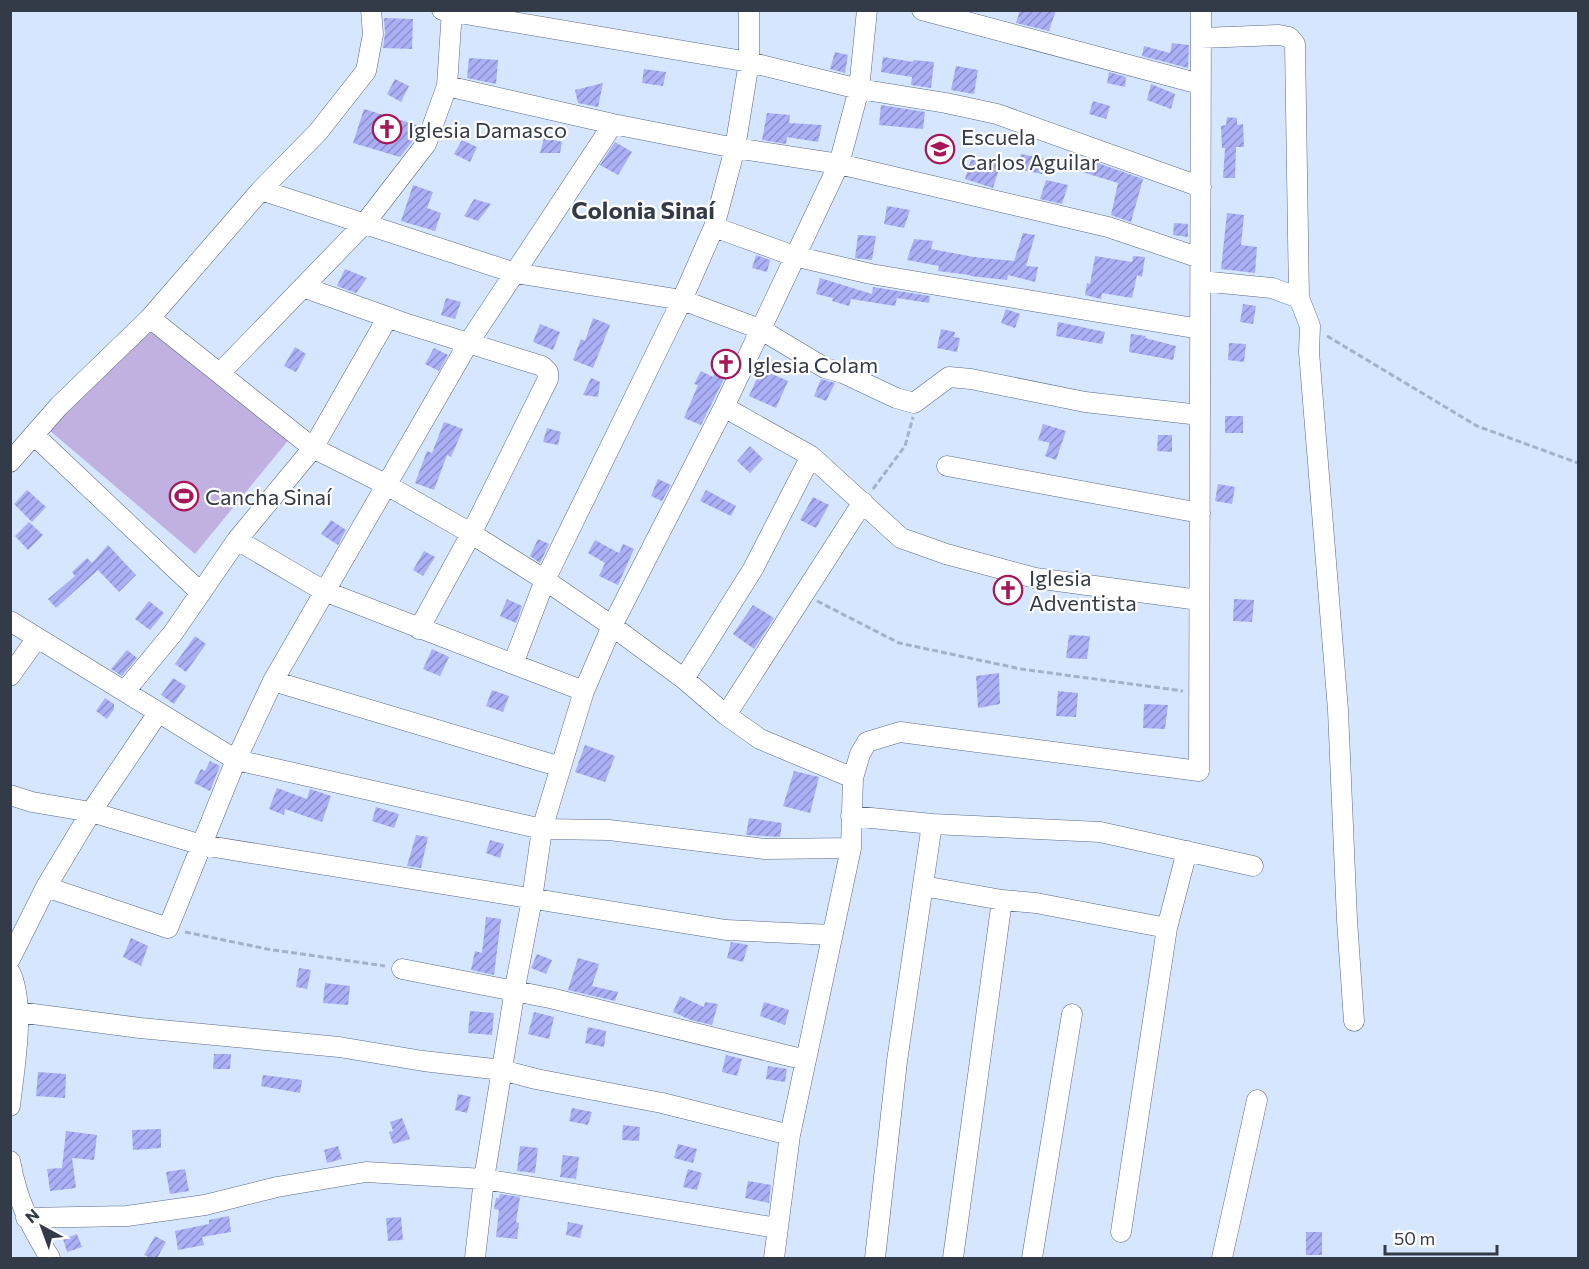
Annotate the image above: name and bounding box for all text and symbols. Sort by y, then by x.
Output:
church icon: Iglesia Damasco [371,113,403,145]
place label: Iglesia Damasco [408,116,567,143]
place label: Escuela Carlos Aguilar [961,123,1100,175]
school or university icon: Escuela Carlos Aguilar [924,133,956,165]
district label: Colonia Sinaí [571,195,716,224]
church icon: Iglesia Colam [710,348,742,380]
place label: Iglesia Colam [747,351,878,378]
sports icon: Cancha Sinaí [168,480,200,512]
place label: Cancha Sinaí [205,483,333,510]
place label: Iglesia Adventista [1029,564,1137,616]
church icon: Iglesia Adventista [992,574,1024,606]
north arrow [12,1197,72,1257]
text: N [21,1204,43,1226]
scale bar [1385,1218,1498,1256]
text: 50 m [1394,1227,1435,1249]

